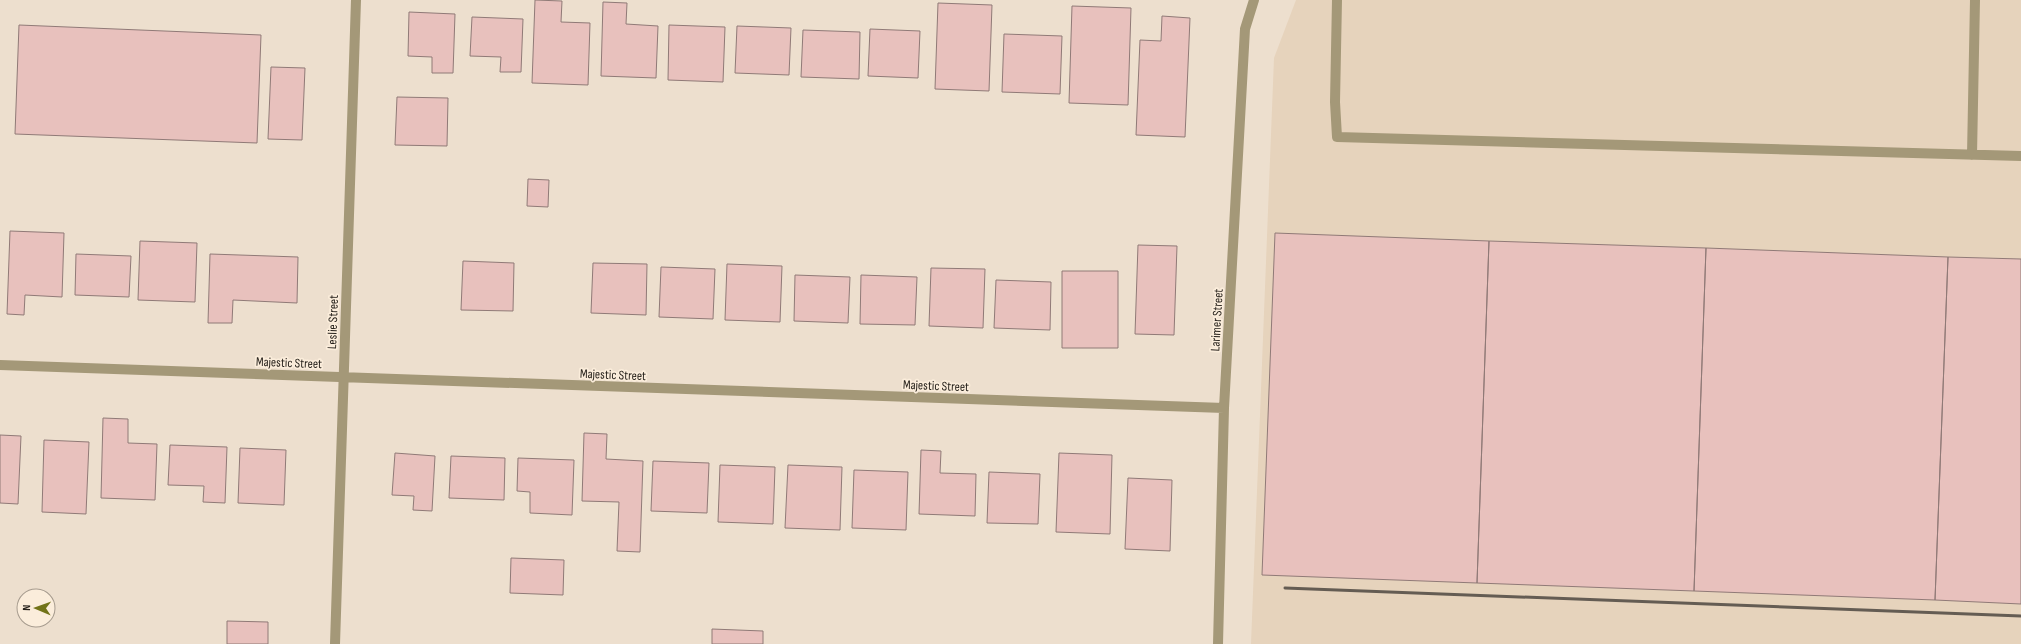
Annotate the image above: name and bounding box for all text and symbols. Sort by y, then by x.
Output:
street label: Larimer Street [1207,288,1227,352]
street label: Leslie Street [324,295,342,350]
street label: Majestic Street [256,354,322,372]
street label: Majestic Street [580,366,646,384]
street label: Majestic Street [903,377,969,395]
north arrow [16,588,56,628]
text: N [20,604,33,611]

